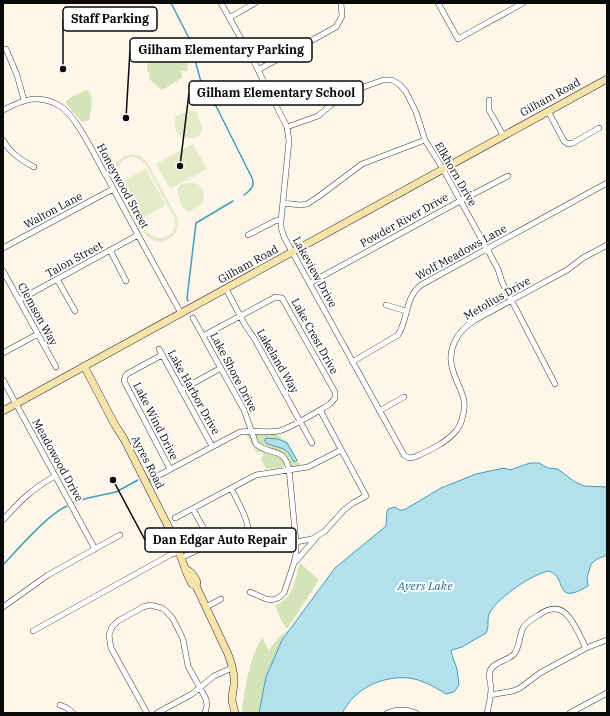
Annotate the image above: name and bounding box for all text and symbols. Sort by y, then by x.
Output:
callout: Staff Parking [63,7,157,31]
text: Staff Parking [71,11,149,26]
callout: Gilham Elementary Parking [130,38,312,62]
text: Gilham Elementary Parking [138,42,304,57]
street label: Gilham Road [517,75,583,119]
callout: Gilham Elementary School [189,81,363,105]
text: Gilham Elementary School [197,85,355,100]
street label: Elkhorn Drive [432,139,480,209]
street label: Honeywood Street [94,141,152,231]
street label: Walton Lane [21,189,85,231]
street label: Powder River Drive [357,190,451,250]
street label: Wolf Meadows Lane [413,221,509,283]
street label: Lakeview Drive [290,234,340,310]
street label: Talon Street [43,238,105,280]
street label: Gilham Road [215,242,281,286]
street label: Metolius Drive [461,273,533,323]
street label: Clemson Way [15,280,61,348]
street label: Lake Crest Drive [288,296,342,376]
street label: Lakeland Way [254,326,302,396]
street label: Lake Shore Drive [207,330,261,414]
street label: Lake Harbor Drive [165,347,223,437]
street label: Lake Wind Drive [130,380,182,462]
street label: Meadowood Drive [29,416,87,504]
street label: Ayres Road [129,433,168,491]
callout: Dan Edgar Auto Repair [145,528,296,552]
text: Dan Edgar Auto Repair [153,532,287,547]
water label: Ayers Lake [396,578,453,593]

